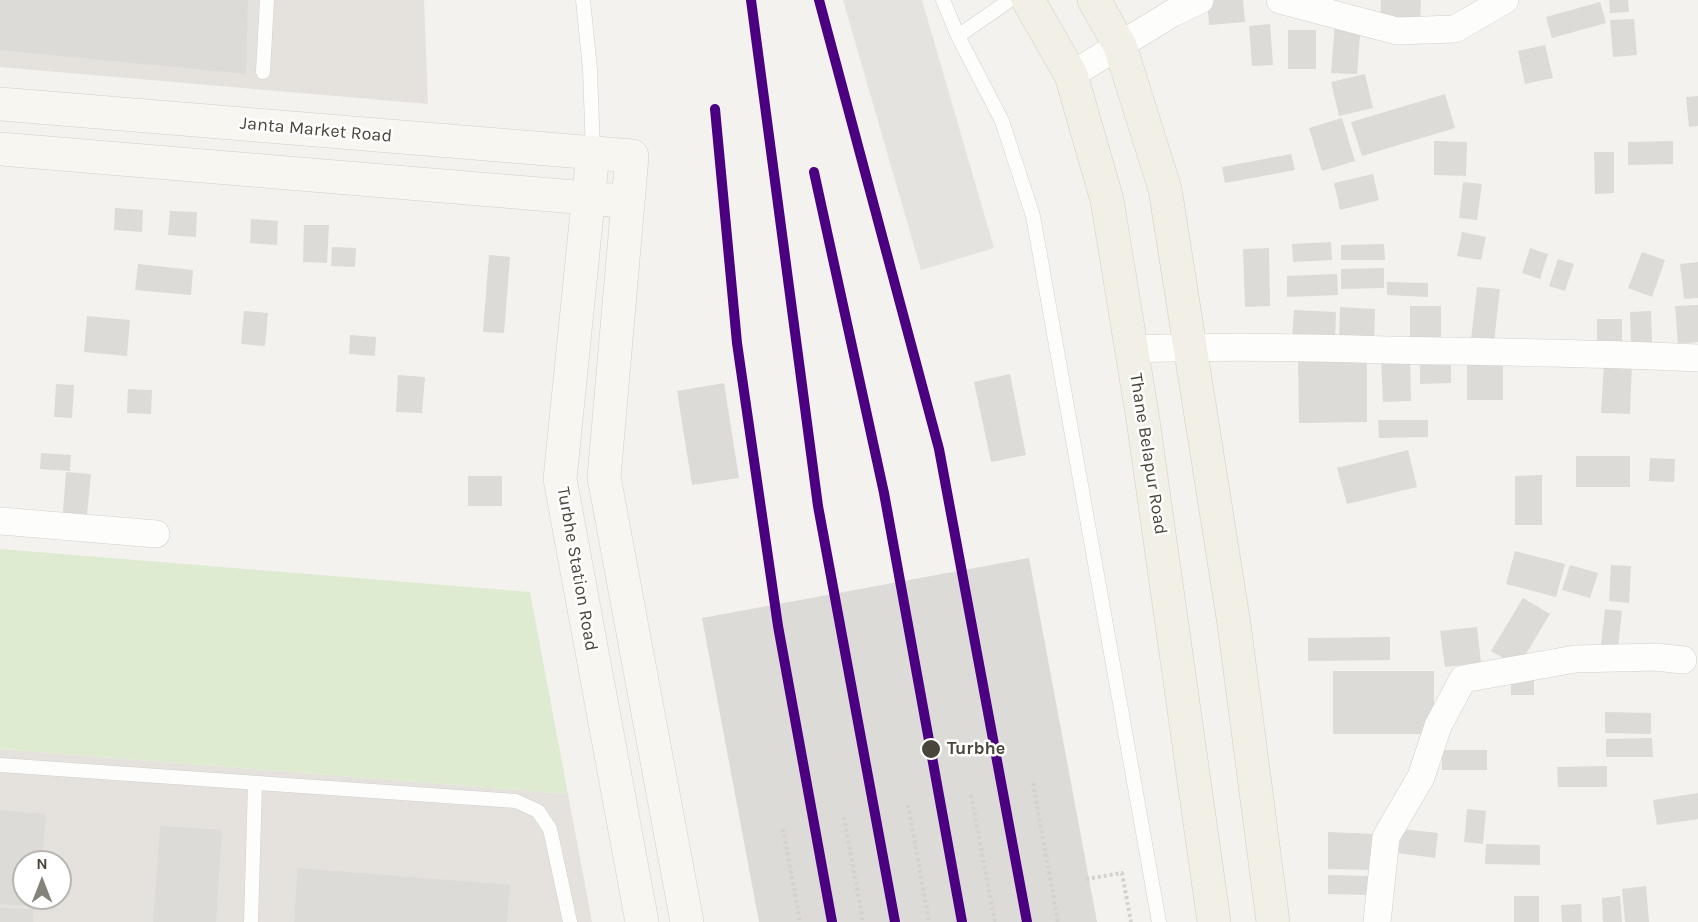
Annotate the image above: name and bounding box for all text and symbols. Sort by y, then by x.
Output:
street label: Janta Market Road [239,113,393,147]
street label: Thane Belapur Road [1125,372,1171,536]
street label: Turbhe Station Road [552,485,602,653]
marker: Turbhe [920,738,942,760]
place label: Turbhe [947,738,1005,760]
north arrow [12,850,72,910]
text: N [36,854,48,873]

